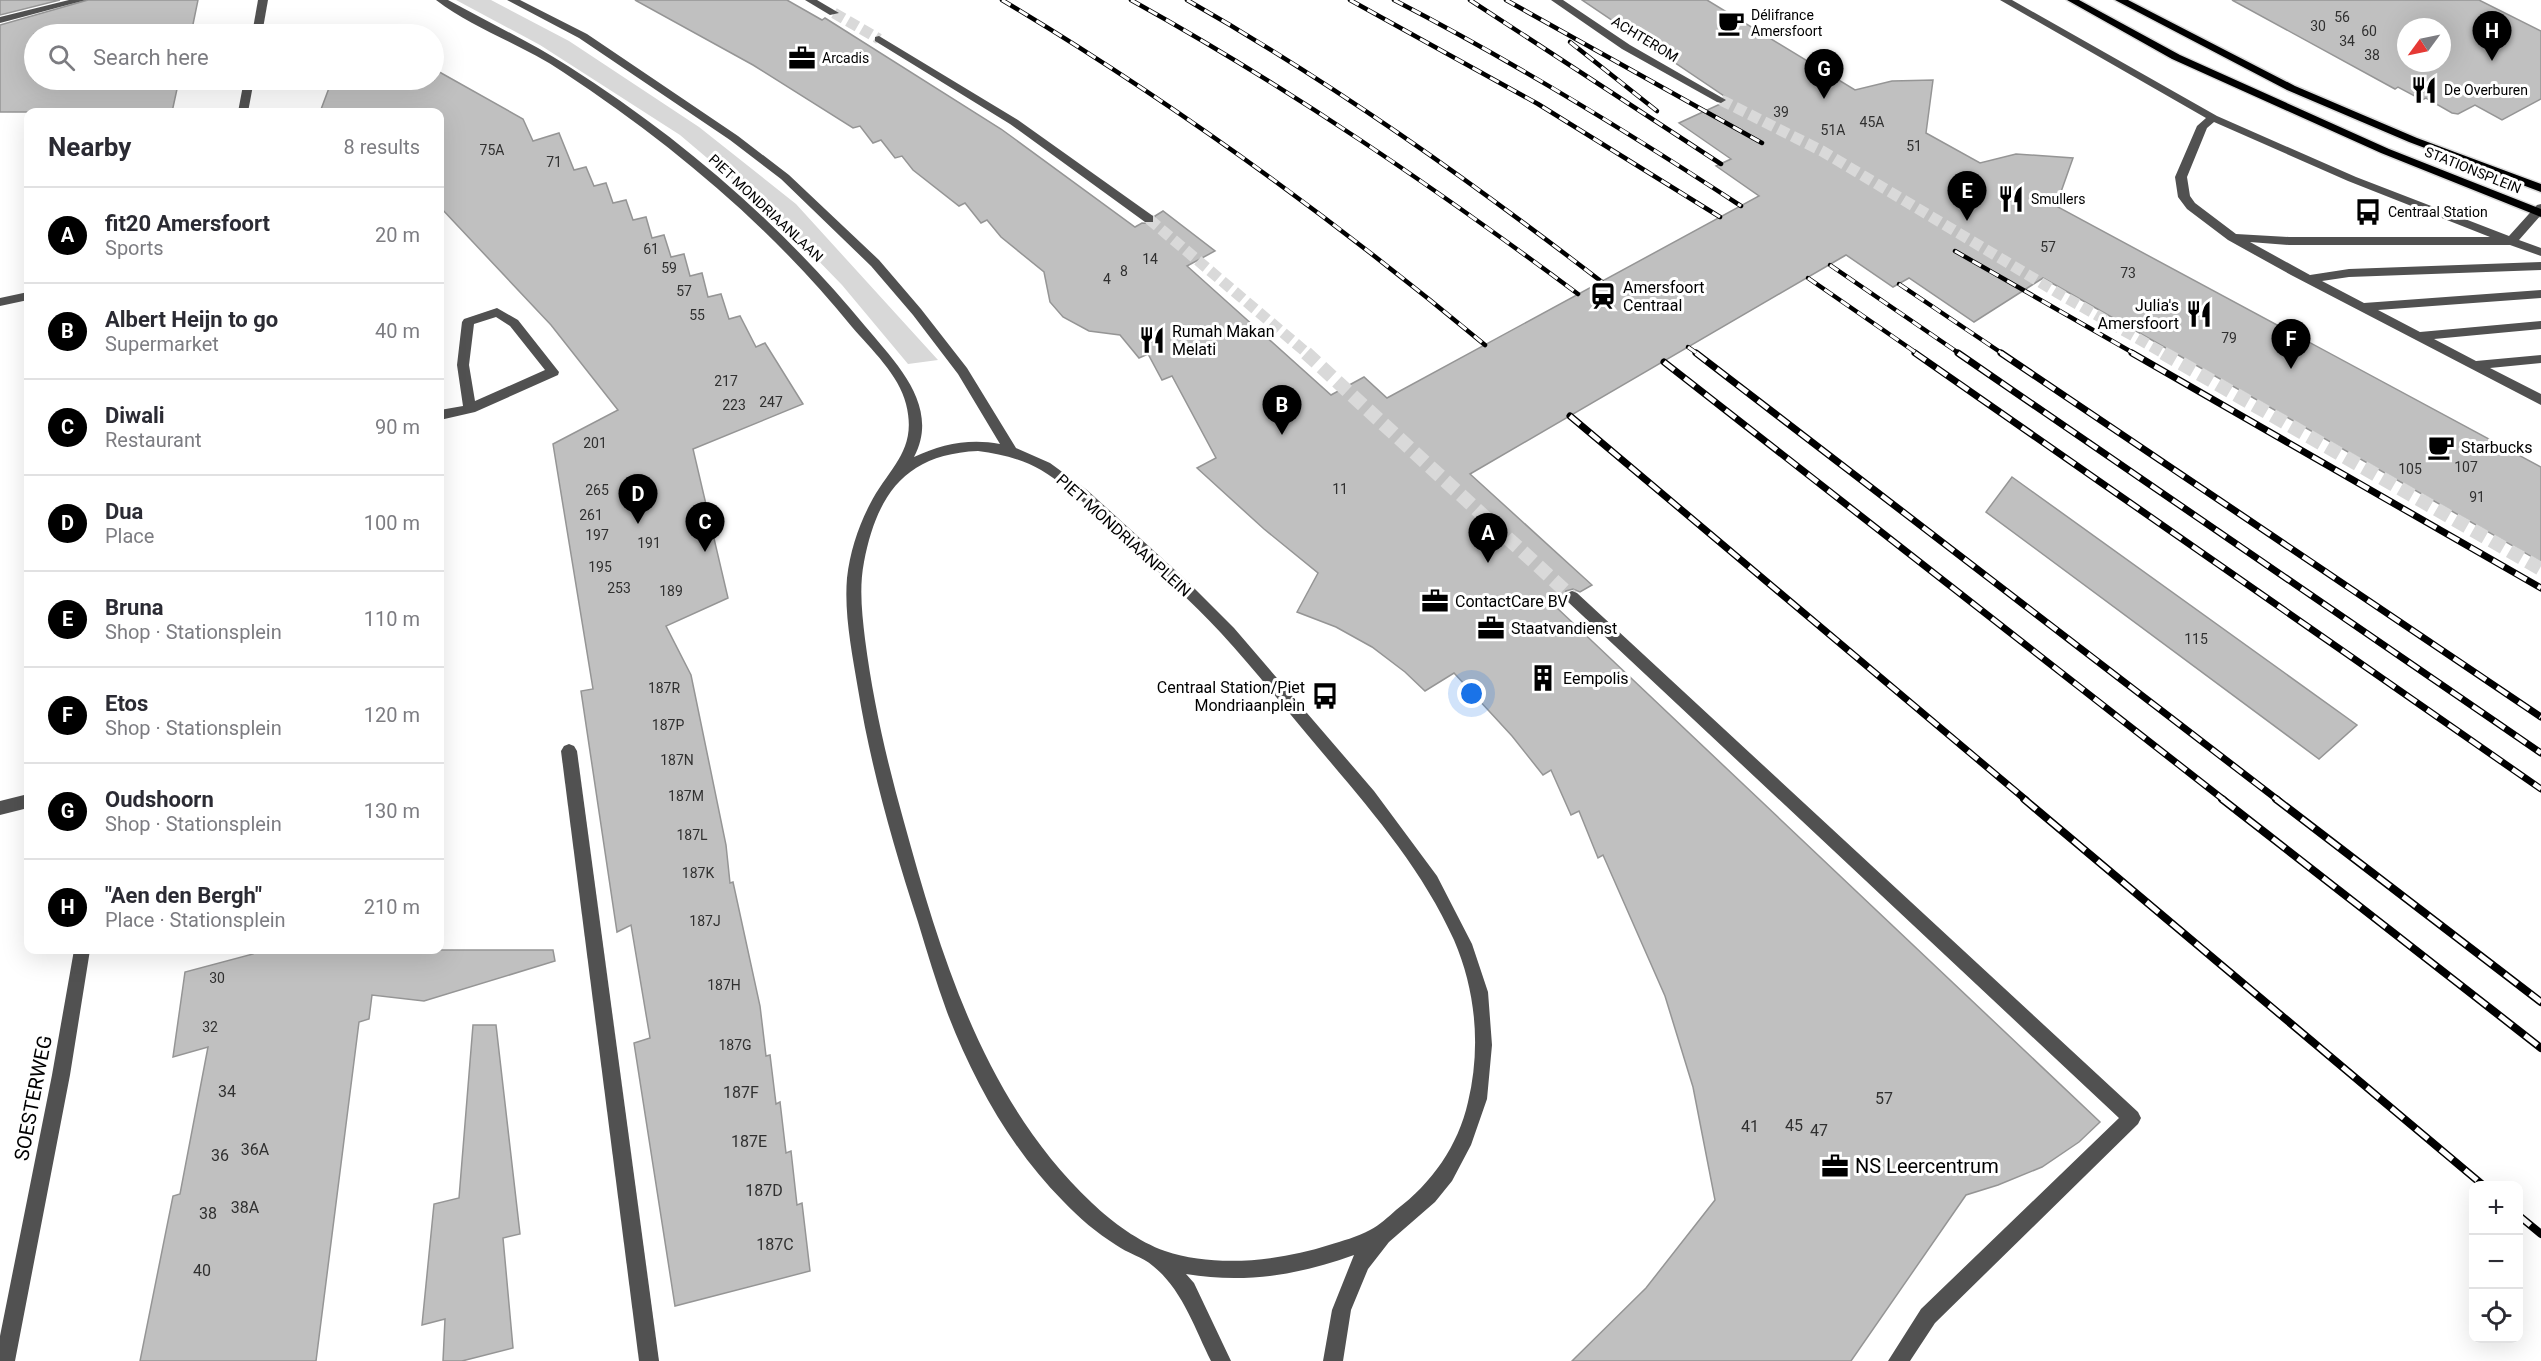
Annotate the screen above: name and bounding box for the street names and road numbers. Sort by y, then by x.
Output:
street label: ACHTEROM [1609,13,1681,65]
street label: STATIONSPLEIN [2422,143,2524,197]
street label: PIET MONDRIAANLAAN [706,151,826,265]
street label: PIET MONDRIAANPLEIN [1053,470,1195,601]
street label: SOESTERWEG [9,1033,57,1163]

